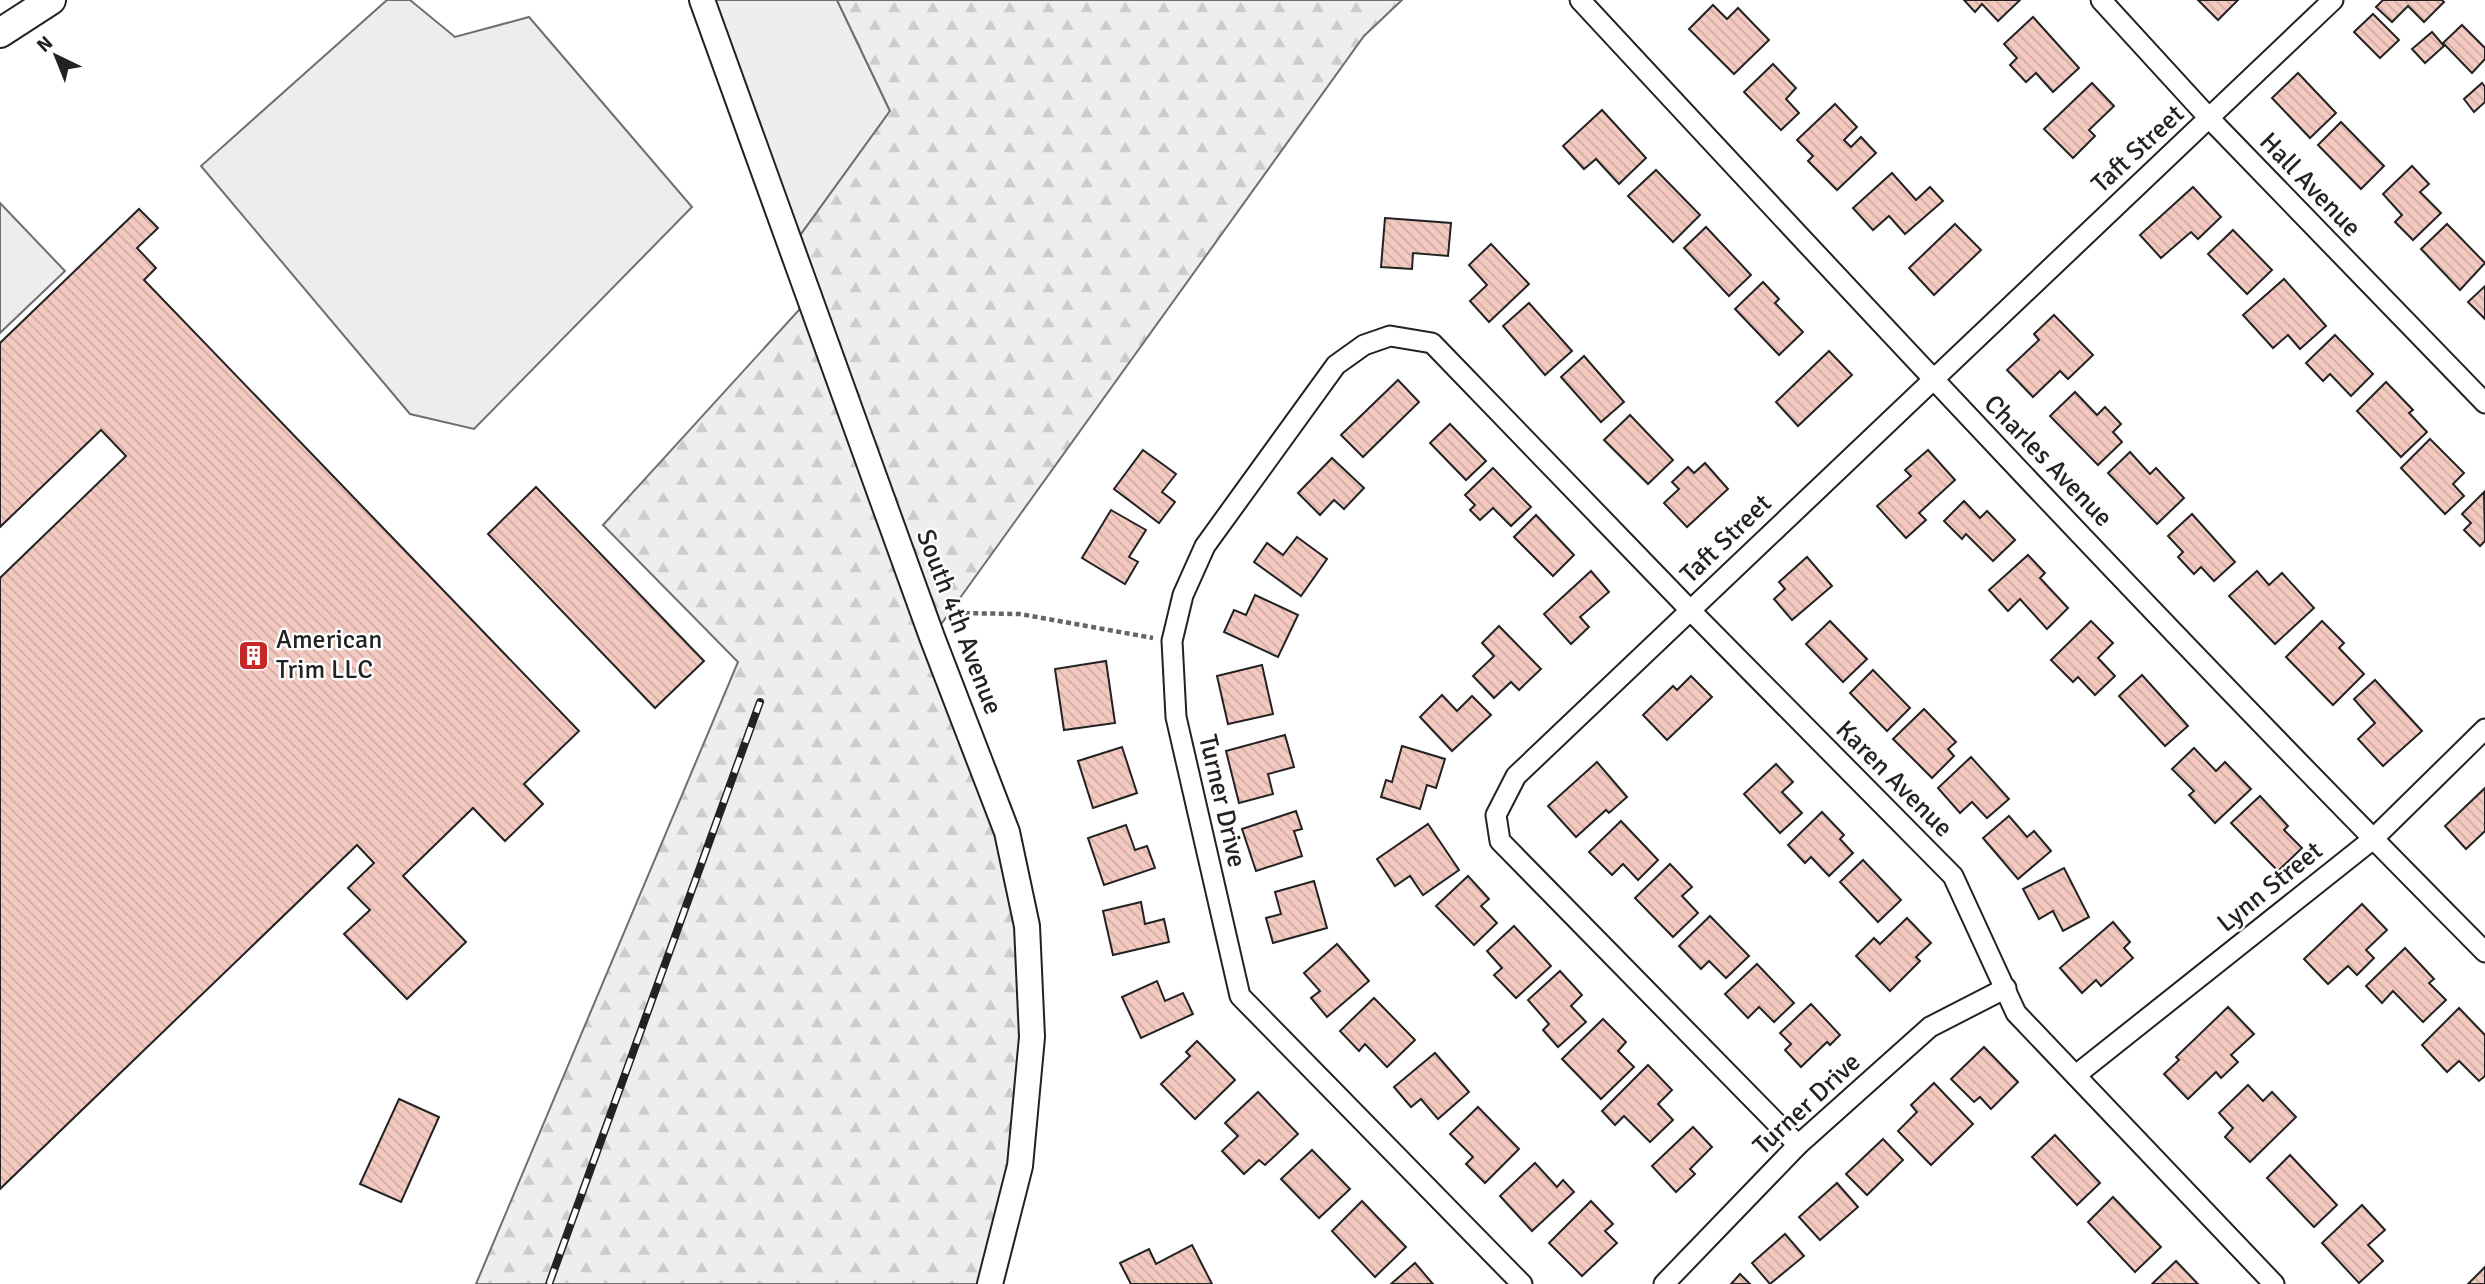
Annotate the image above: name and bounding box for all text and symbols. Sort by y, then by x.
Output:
north arrow [21,21,91,91]
text: N [32,31,58,58]
street label: Taft Street [2085,98,2191,200]
street label: Hall Avenue [2252,126,2368,244]
street label: Charles Avenue [1977,388,2119,534]
street label: Taft Street [1674,488,1778,590]
street label: South 4th Avenue [909,525,1009,719]
place label: American Trim LLC [276,624,382,686]
building icon: American Trim LLC [236,638,270,672]
street label: Karen Avenue [1829,714,1959,844]
street label: Turner Drive [1191,732,1253,870]
street label: Lynn Street [2211,835,2329,939]
street label: Turner Drive [1747,1046,1867,1162]

